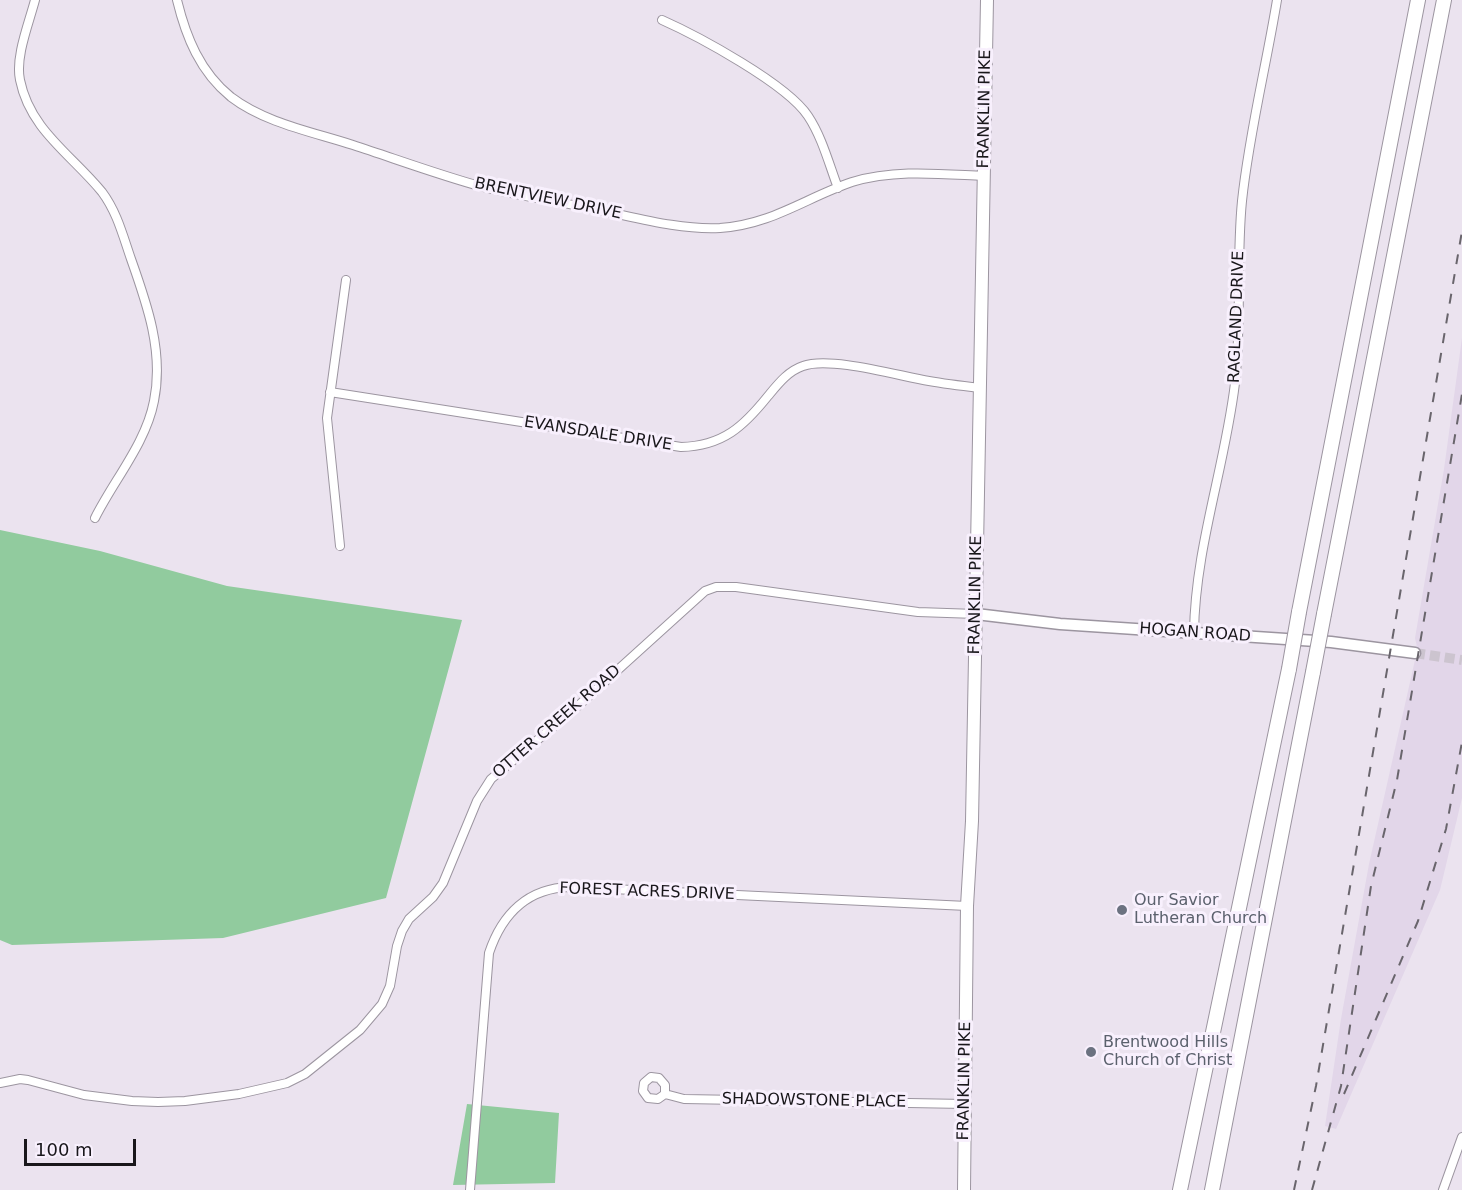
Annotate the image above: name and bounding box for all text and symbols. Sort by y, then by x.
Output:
street label: FRANKLIN PIKE [974,49,996,169]
street label: BRENTVIEW DRIVE [473,174,623,224]
street label: RAGLAND DRIVE [1225,251,1249,383]
street label: EVANSDALE DRIVE [523,413,673,455]
street label: FRANKLIN PIKE [965,535,987,655]
street label: HOGAN ROAD [1139,620,1251,646]
street label: OTTER CREEK ROAD [489,661,625,783]
street label: FOREST ACRES DRIVE [559,879,735,905]
place label: Our Savior Lutheran Church [1134,891,1267,929]
marker: Our Savior Lutheran Church [1115,903,1129,917]
street label: FRANKLIN PIKE [954,1021,976,1141]
place label: Brentwood Hills Church of Christ [1103,1033,1232,1071]
marker: Brentwood Hills Church of Christ [1084,1045,1098,1059]
street label: SHADOWSTONE PLACE [722,1090,906,1112]
scale bar [27,1127,140,1165]
text: 100 m [35,1139,93,1160]

